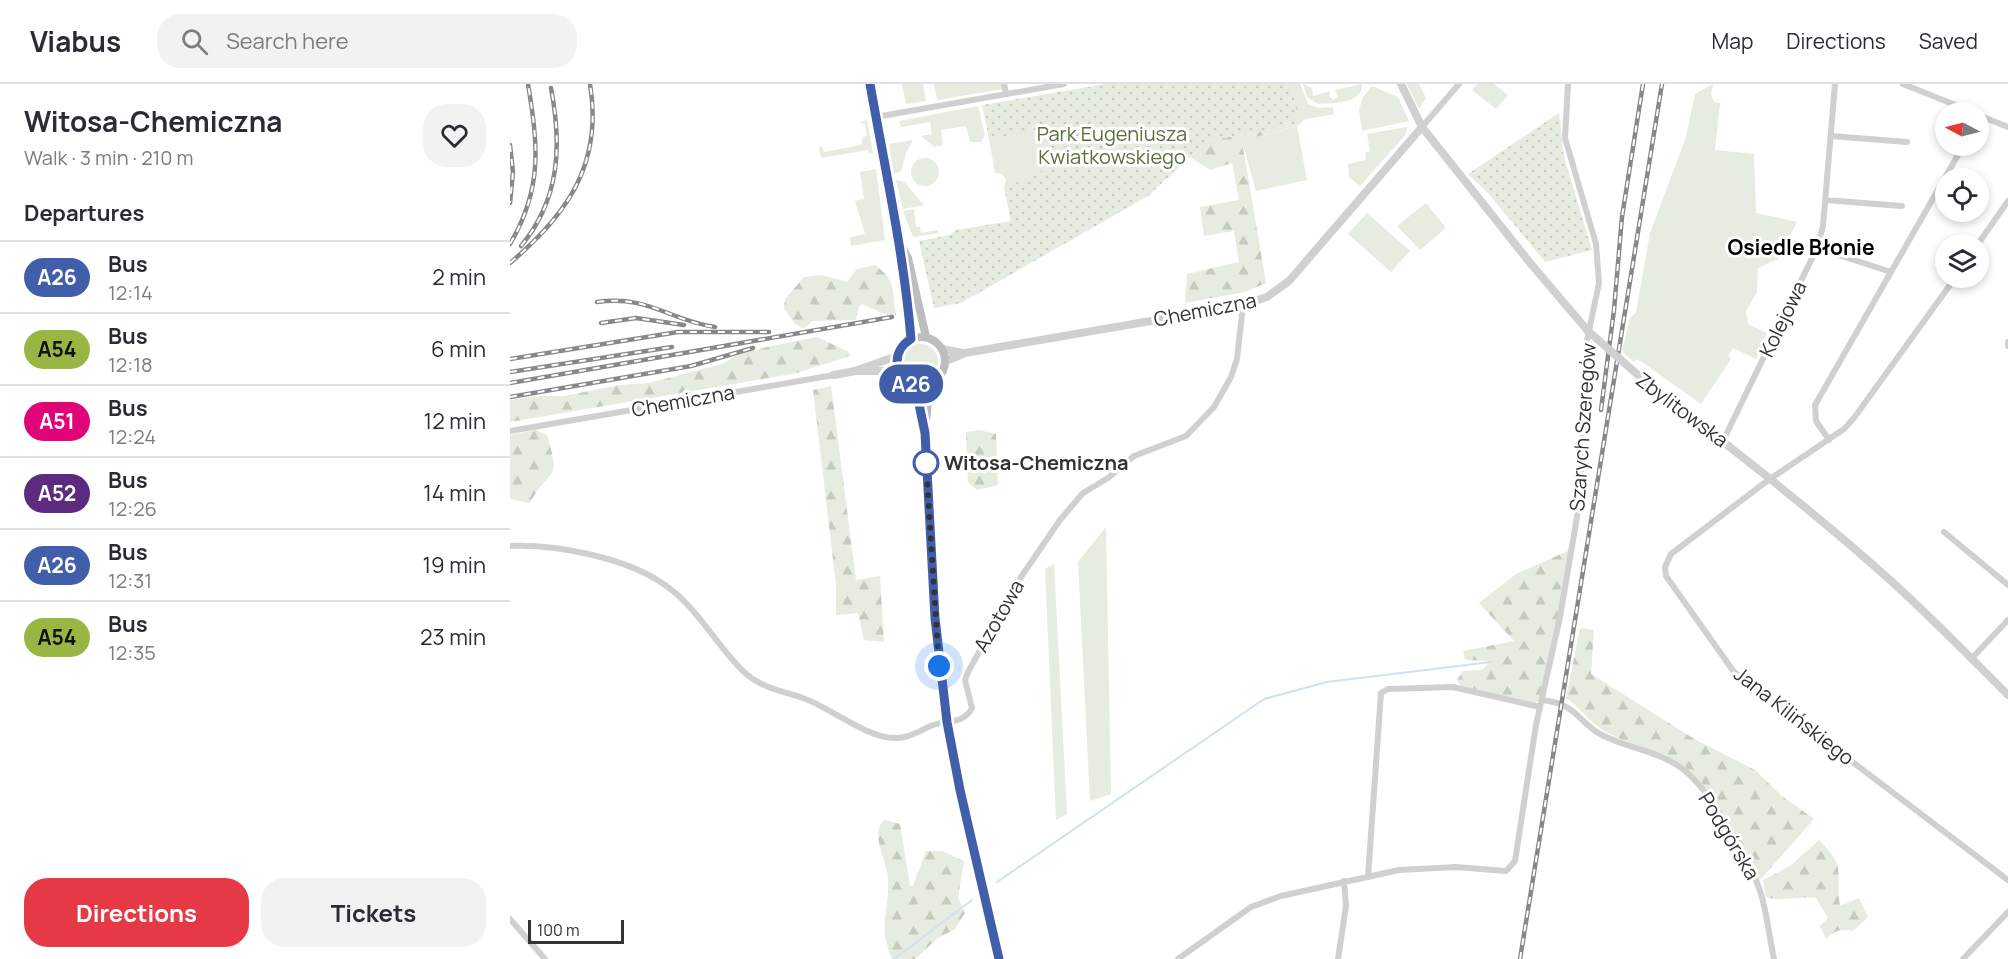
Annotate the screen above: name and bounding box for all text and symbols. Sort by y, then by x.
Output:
search box [157,14,577,68]
text: Viabus [30,22,121,60]
icon: search [178,25,211,58]
text: Search here [226,26,349,56]
text: Map [1712,27,1753,55]
text: Directions [1786,27,1886,55]
text: Saved [1919,27,1978,55]
text: Witosa-Chemiczna [24,102,282,140]
north arrow [1935,102,1989,156]
map controls [1935,102,1989,288]
button: heart [423,104,486,167]
park label: Park Eugeniusza Kwiatkowskiego [1037,120,1187,170]
text: Walk · 3 min · 210 m [24,144,194,171]
button: locate [1935,168,1989,222]
text: Departures [24,198,144,228]
district label: Osiedle Błonie [1727,233,1875,261]
button: layers [1935,234,1989,288]
text: Bus [108,249,148,279]
text: 2 min [432,262,486,292]
text: A26 [37,263,77,291]
street label: Kolejowa [1753,276,1813,361]
text: 12:14 [108,279,153,306]
street label: Chemiczna [1151,286,1258,333]
text: Bus [108,321,148,351]
text: 6 min [431,334,486,364]
text: A54 [37,335,77,363]
street label: Szarych Szeregów [1563,342,1602,512]
text: 12:18 [108,351,153,378]
line badge: A26 [876,364,946,404]
street label: Zbylitowska [1631,366,1734,453]
text: A26 [891,370,931,398]
street label: Chemiczna [629,378,736,423]
text: Bus [108,393,148,423]
text: 12 min [424,406,486,436]
text: A51 [39,407,75,435]
text: 12:24 [108,423,156,450]
place label: Witosa-Chemiczna [944,449,1129,476]
marker: Witosa-Chemiczna [913,450,939,476]
text: Bus [108,465,148,495]
text: 14 min [423,478,486,508]
text: A52 [38,479,76,507]
text: 12:26 [108,495,157,522]
text: Bus [108,537,148,567]
text: 19 min [423,550,486,580]
text: A26 [37,551,77,579]
text: 12:31 [108,567,152,594]
street label: Azotowa [967,575,1030,657]
text: Bus [108,609,148,639]
text: 23 min [420,622,486,652]
text: A54 [37,623,77,651]
text: 12:35 [108,639,156,666]
your location [924,651,954,681]
street label: Jana Kilińskiego [1729,660,1860,771]
street label: Podgórska [1693,787,1766,885]
button: Directions [24,878,249,947]
button: Tickets [261,878,486,947]
scale bar [528,917,624,944]
text: 100 m [537,919,580,941]

